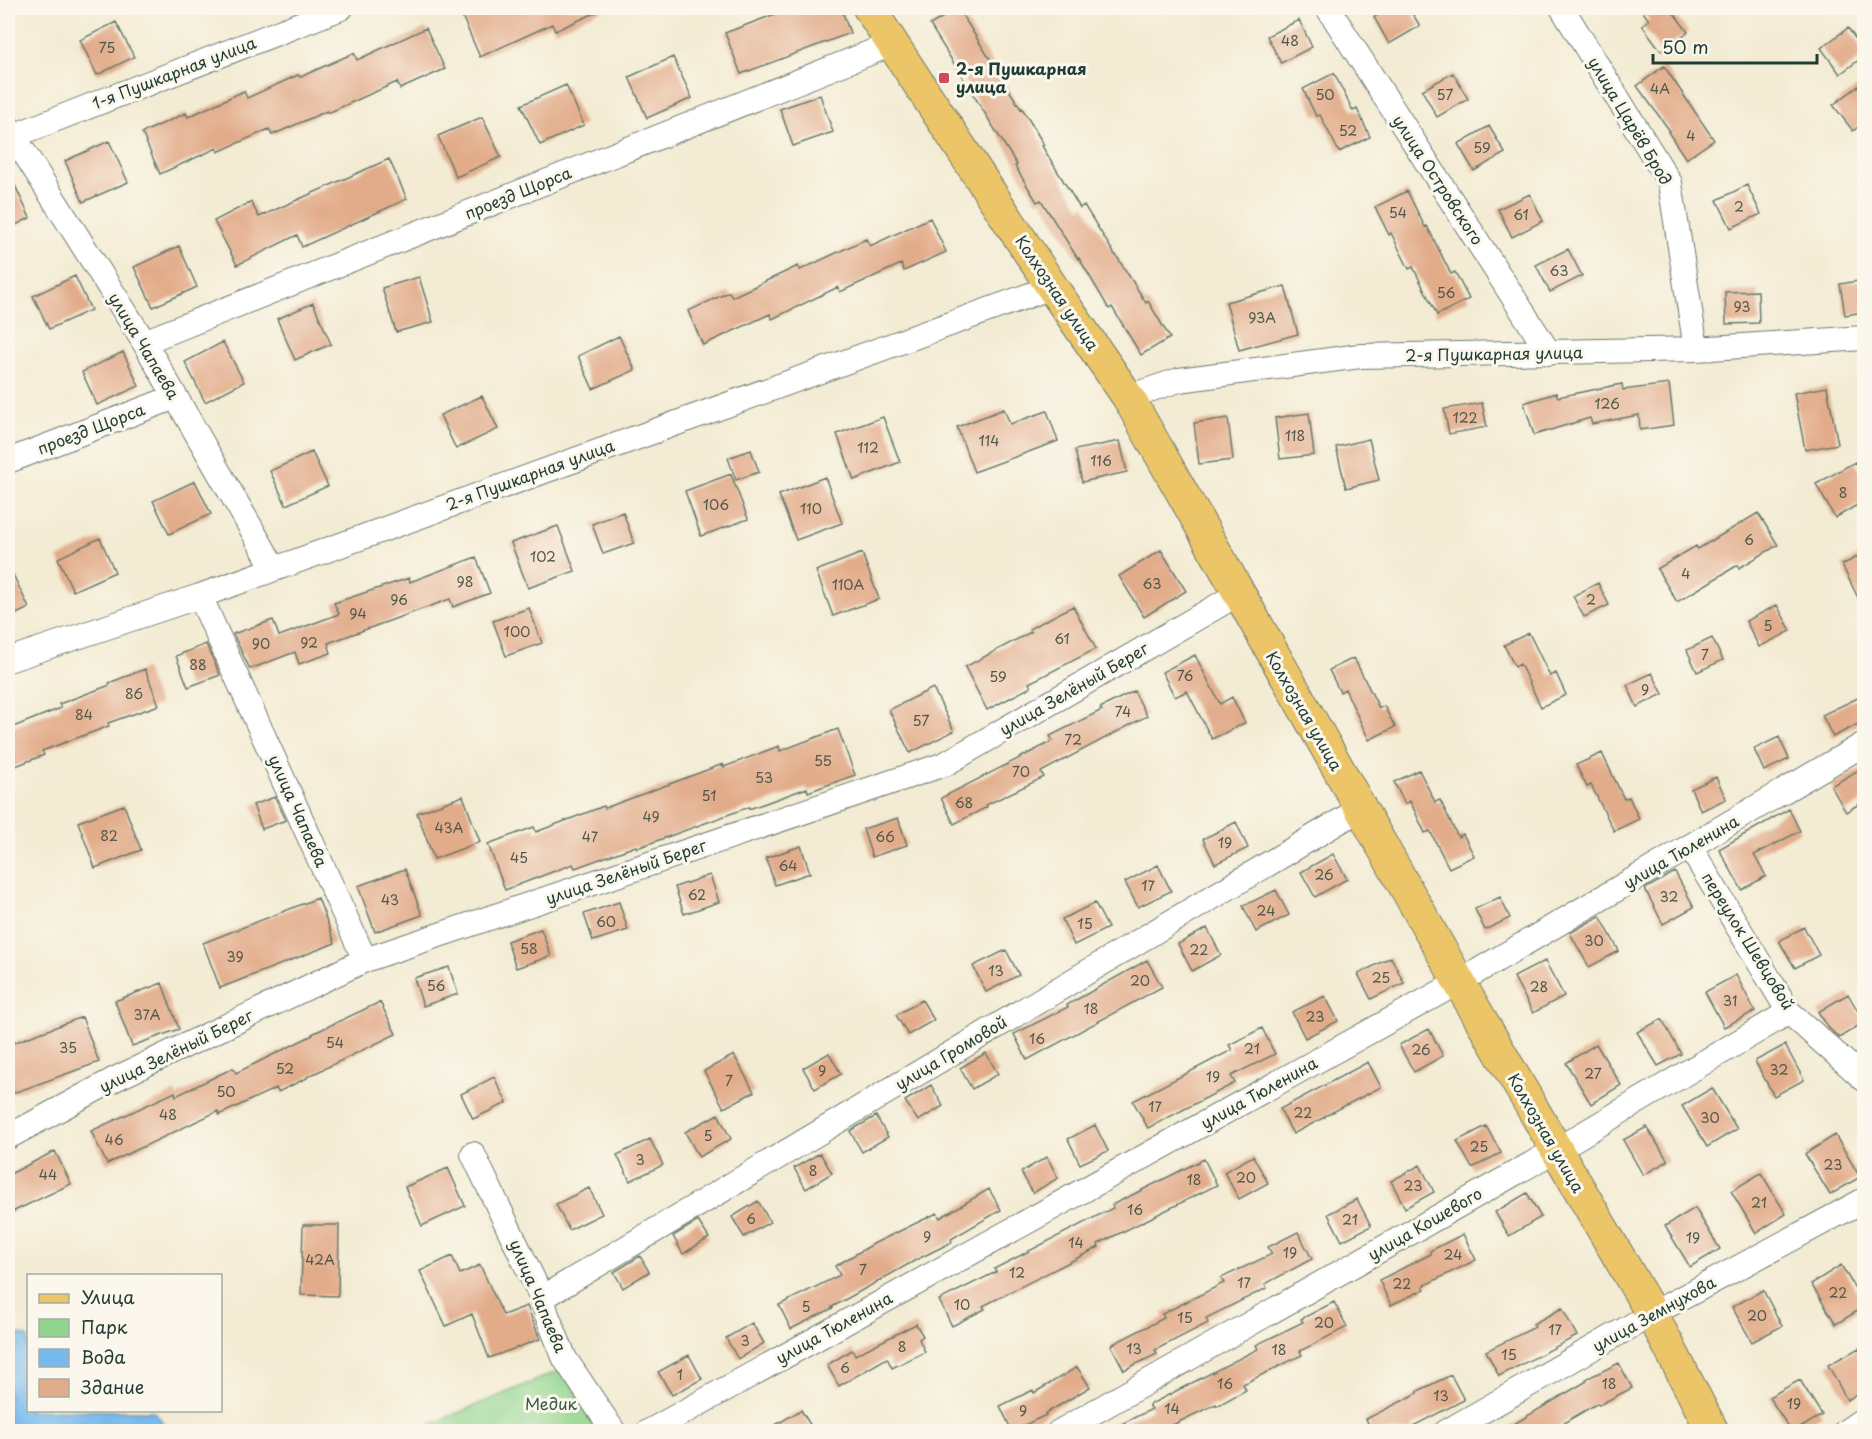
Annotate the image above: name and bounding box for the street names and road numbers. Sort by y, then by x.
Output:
street label: 1-я Пушкарная улица [88,30,259,114]
street label: улица Царёв Брод [1583,52,1679,189]
street label: улица Островского [1388,110,1490,249]
street label: проезд Щорса [461,160,575,224]
street label: Колхозная улица [1010,230,1105,355]
street label: улица Чапаева [103,288,186,403]
street label: 2-я Пушкарная улица [1405,339,1583,367]
street label: проезд Щорса [33,397,148,460]
street label: 2-я Пушкарная улица [442,432,617,516]
street label: улица Зелёный Берег [995,635,1153,741]
street label: Колхозная улица [1261,646,1349,775]
street label: улица Чапаева [263,751,334,871]
street label: улица Тюленина [1618,808,1743,894]
street label: улица Зелёный Берег [542,832,710,910]
street label: переулок Шевцовой [1697,867,1801,1014]
street label: улица Зелёный Берег [95,1002,257,1098]
street label: улица Громовой [890,1009,1011,1095]
street label: улица Тюленина [1196,1050,1321,1134]
street label: Колхозная улица [1503,1068,1591,1197]
street label: улица Кошевого [1363,1181,1486,1266]
street label: улица Чапаева [504,1235,574,1356]
street label: улица Земнухова [1587,1269,1720,1357]
street label: улица Тюленина [771,1285,896,1369]

